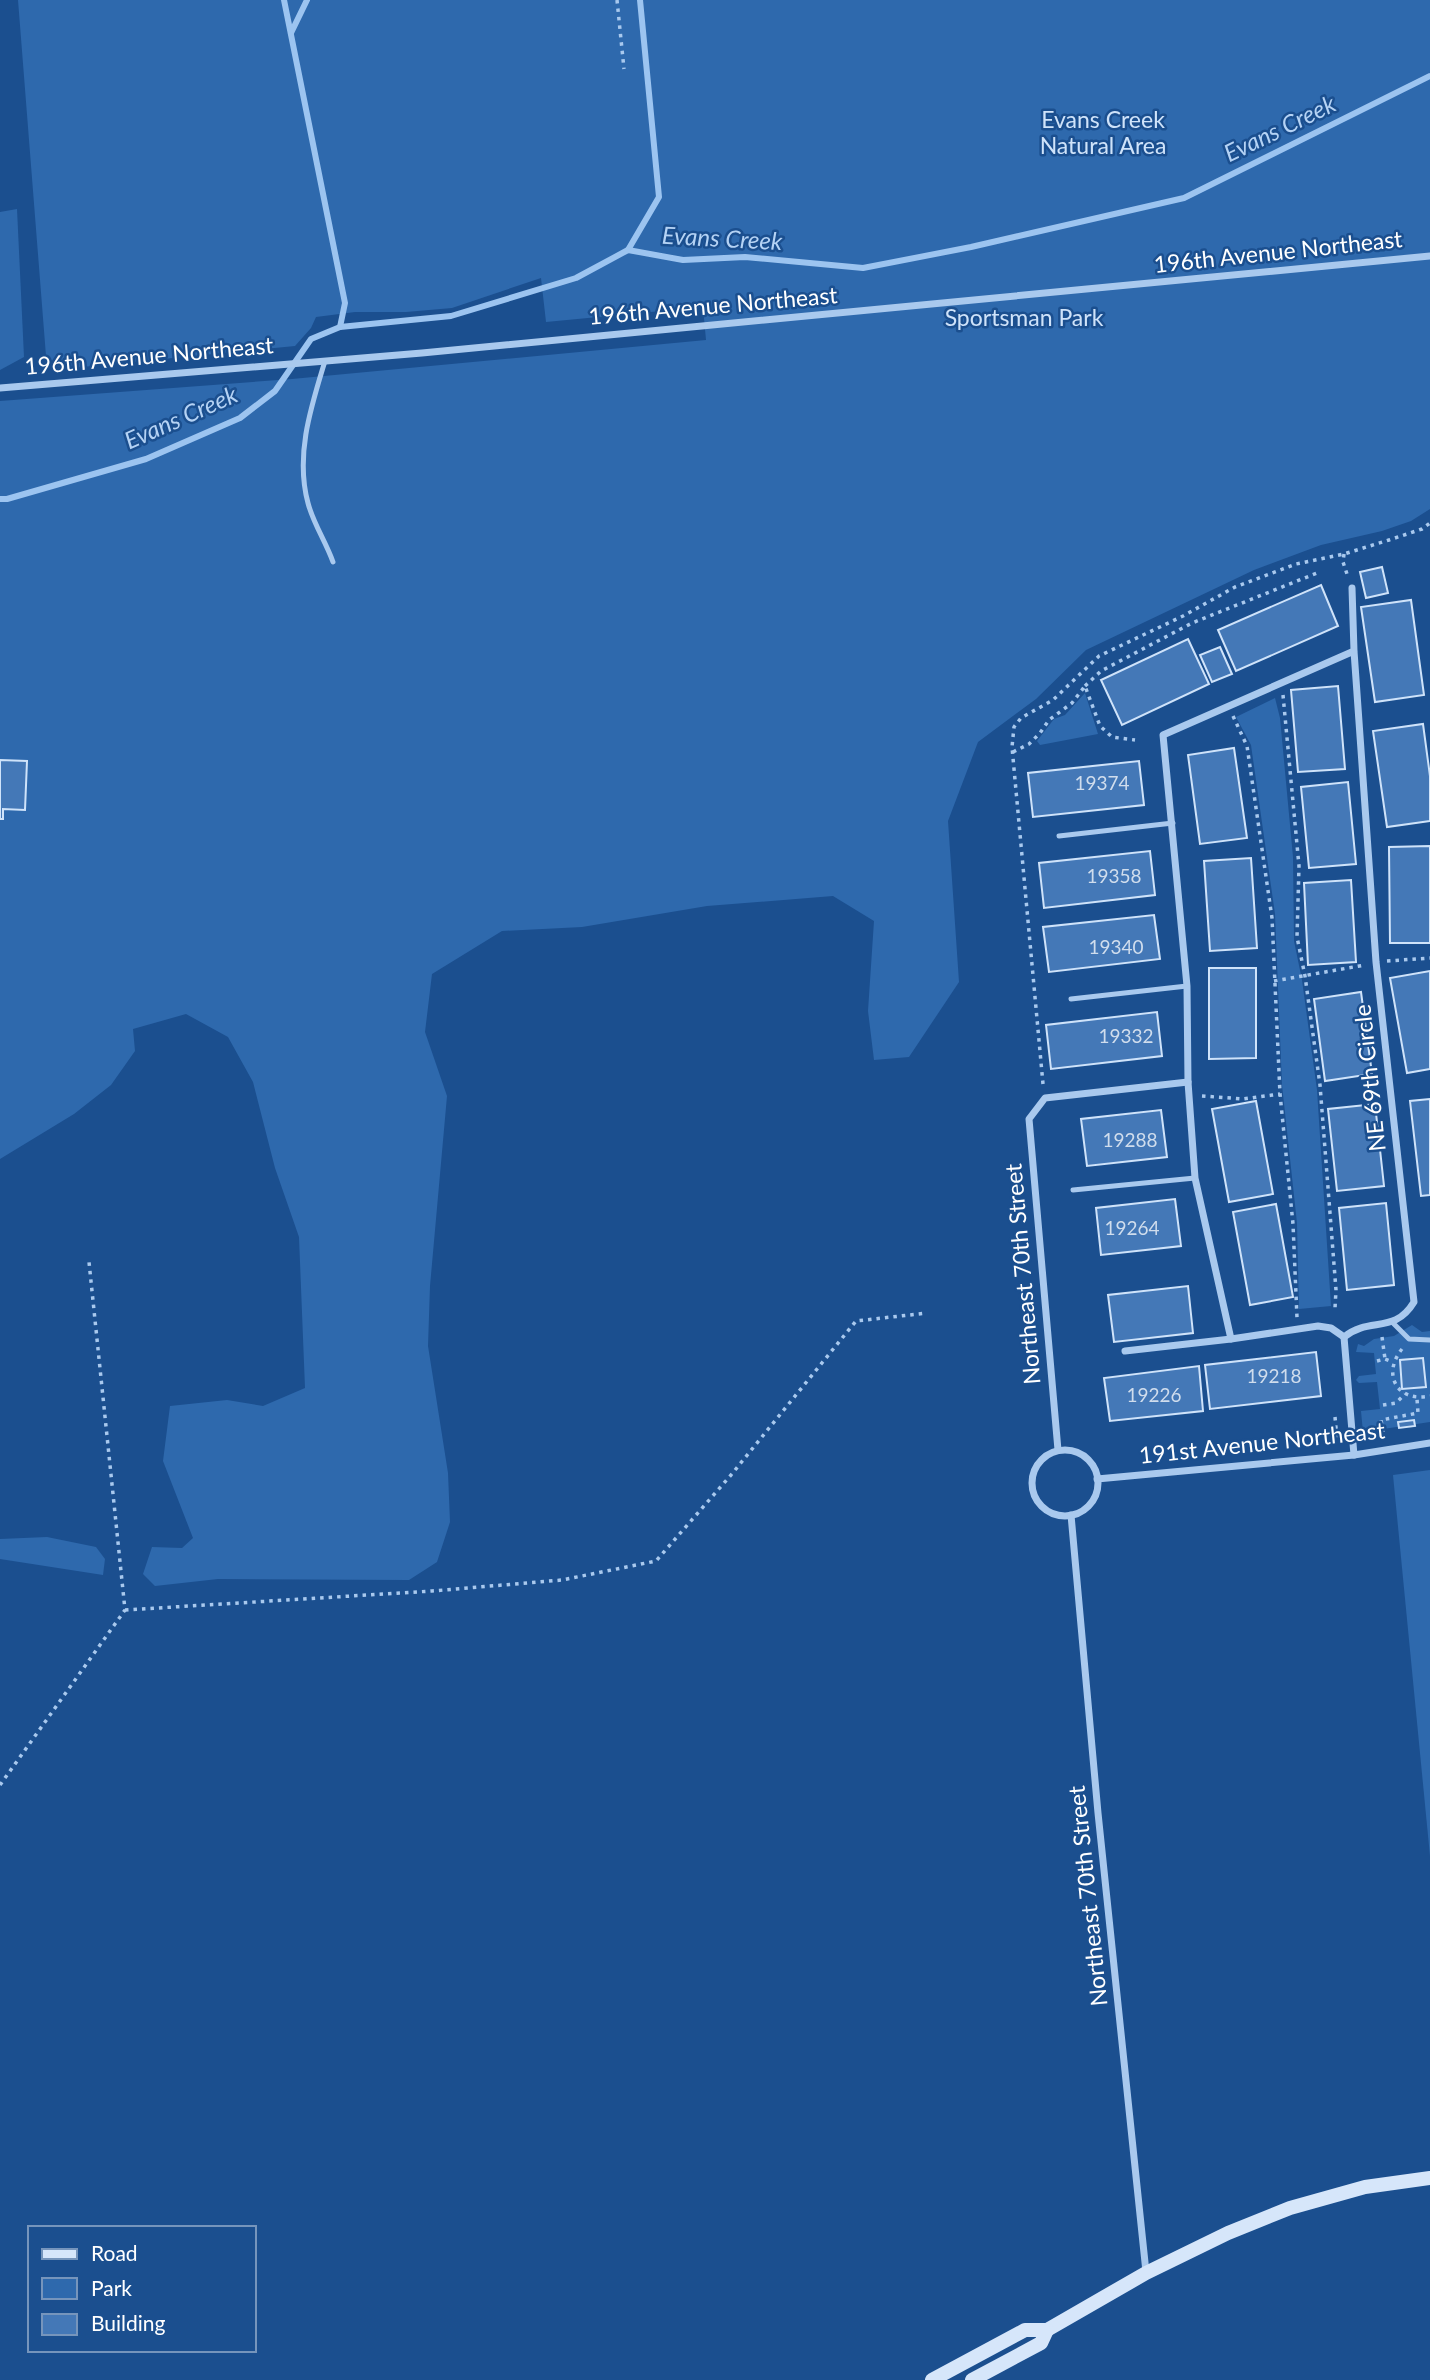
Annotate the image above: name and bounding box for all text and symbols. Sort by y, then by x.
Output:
water label: Evans Creek [1219,88,1340,167]
park label: Evans Creek Natural Area [1040,105,1166,159]
water label: Evans Creek [661,220,784,255]
street label: 196th Avenue Northeast [1152,224,1404,278]
street label: 196th Avenue Northeast [587,280,839,330]
park label: Sportsman Park [945,303,1104,331]
street label: 196th Avenue Northeast [23,330,275,380]
water label: Evans Creek [119,379,242,454]
house number: 19374 [1074,771,1130,794]
house number: 19358 [1086,864,1142,887]
house number: 19340 [1088,935,1144,958]
street label: NE 69th Circle [1347,1003,1391,1153]
house number: 19332 [1098,1024,1154,1047]
house number: 19288 [1102,1128,1158,1151]
street label: Northeast 70th Street [998,1162,1046,1386]
house number: 19264 [1104,1216,1160,1239]
house number: 19218 [1246,1364,1302,1387]
house number: 19226 [1126,1383,1182,1406]
street label: 191st Avenue Northeast [1138,1415,1387,1469]
street label: Northeast 70th Street [1061,1784,1113,2008]
legend [28,2226,256,2352]
text: Road [91,2240,138,2265]
text: Park [91,2275,132,2300]
text: Building [91,2310,166,2335]

